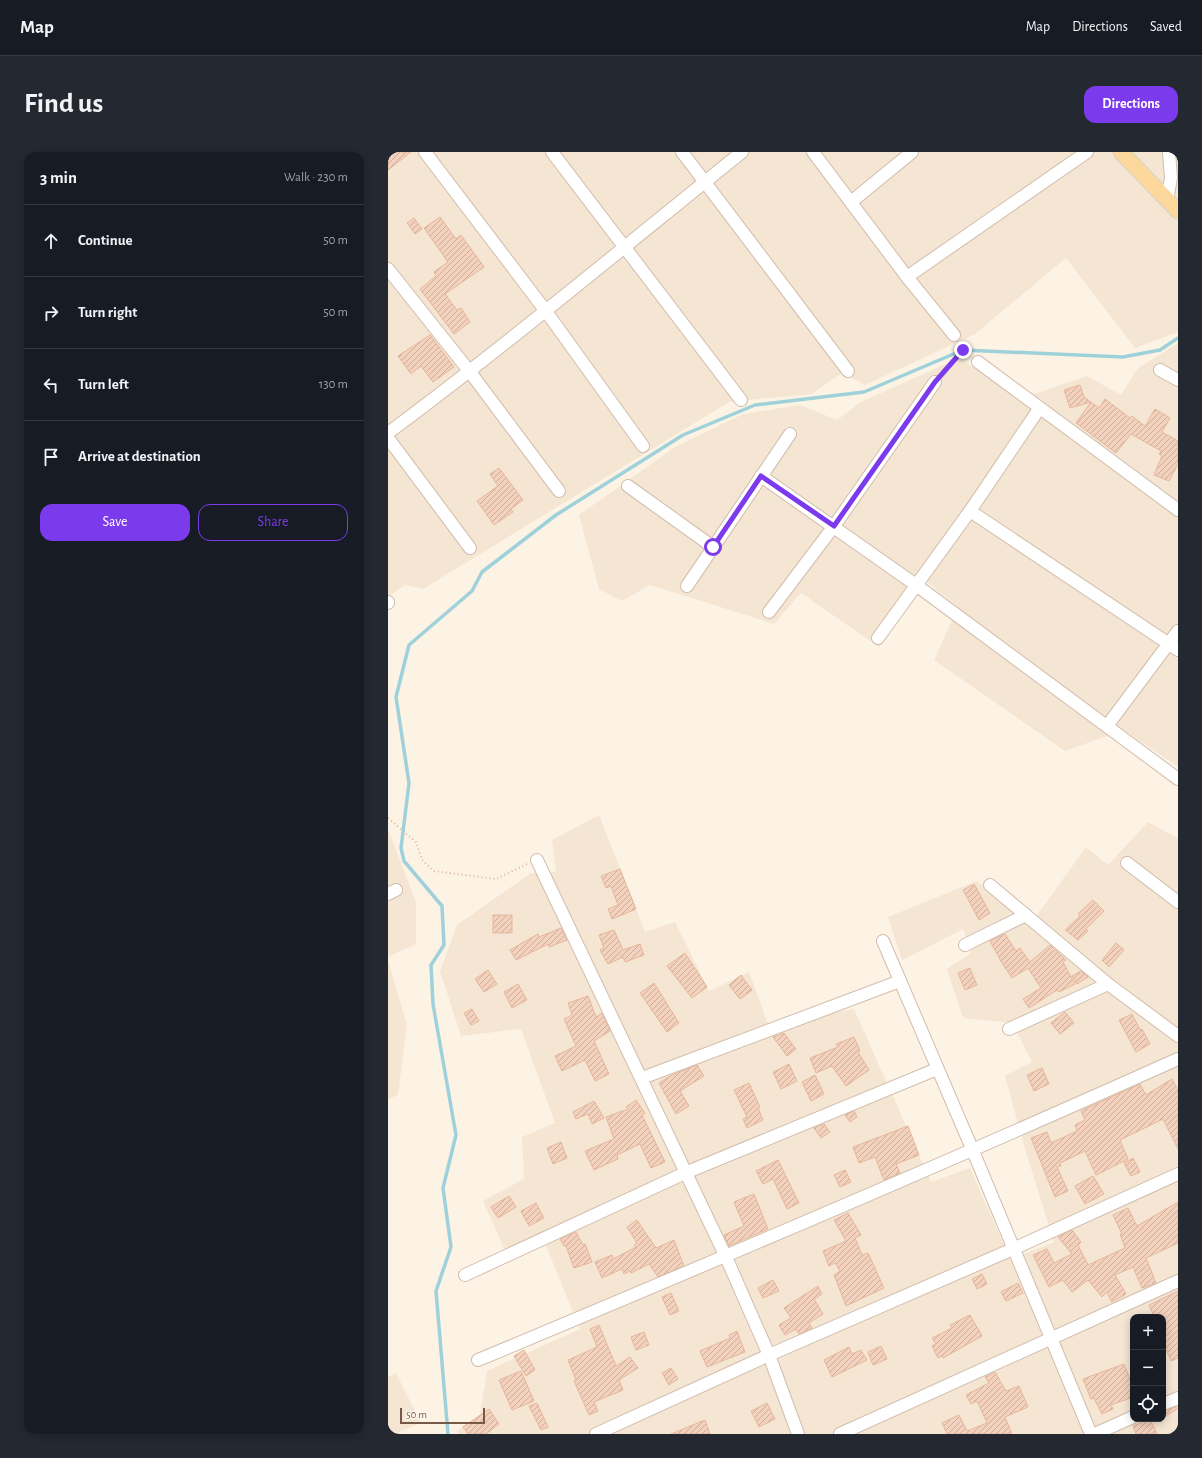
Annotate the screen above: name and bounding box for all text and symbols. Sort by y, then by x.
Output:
text: Map [20,18,54,37]
text: Map [1026,20,1050,34]
text: Directions [1072,20,1128,34]
text: Saved [1150,20,1182,34]
button: Directions [1084,86,1178,123]
text: Find us [24,90,103,118]
text: 3 min [40,169,77,186]
text: Walk · 230 m [284,171,348,184]
icon: ahead [40,230,62,252]
text: Continue [78,233,133,248]
text: 50 m [323,234,348,247]
icon: right [40,302,62,324]
text: Turn right [78,305,137,320]
text: 50 m [323,306,348,319]
route end [954,341,972,359]
icon: left [40,374,62,396]
text: Turn left [78,377,129,392]
text: 130 m [319,378,348,391]
icon: arrive [40,446,62,468]
text: Arrive at destination [78,449,201,464]
button: Save [40,504,190,541]
button: Share [198,504,348,541]
route start [704,538,722,556]
map controls [1130,1314,1166,1422]
button: + [1130,1314,1166,1350]
button: − [1130,1350,1166,1386]
button: locate [1130,1386,1166,1422]
scale bar [400,1406,485,1425]
text: 50 m [406,1409,427,1420]

